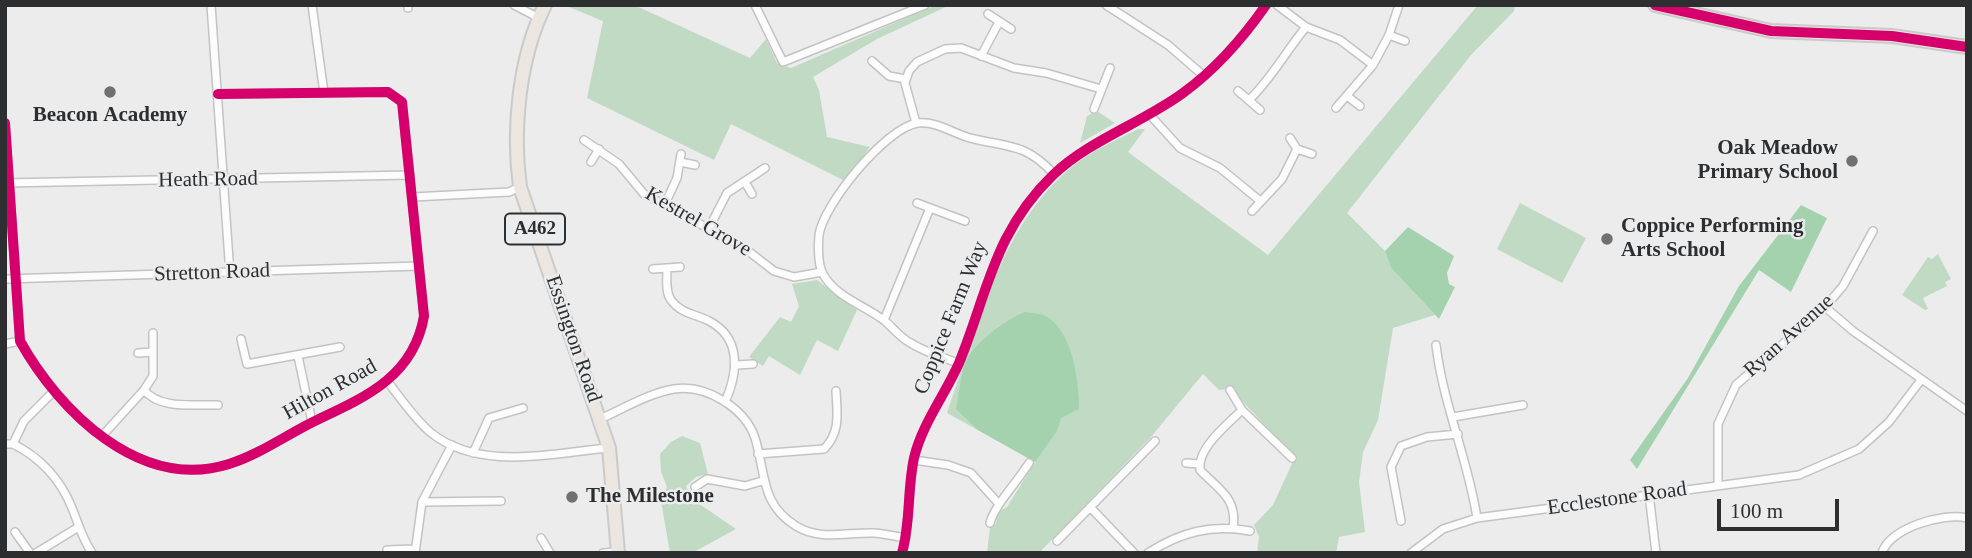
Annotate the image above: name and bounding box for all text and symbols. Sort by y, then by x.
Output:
marker: Beacon Academy [102,84,118,100]
place label: Beacon Academy [33,103,187,129]
place label: Oak Meadow Primary School [1697,136,1838,186]
marker: Oak Meadow Primary School [1844,153,1860,169]
street label: Heath Road [158,167,258,193]
street label: Kestrel Grove [640,181,756,263]
road number: A462 [505,214,565,244]
place label: Coppice Performing Arts School [1621,214,1804,264]
marker: Coppice Performing Arts School [1599,231,1615,247]
street label: Coppice Farm Way [909,238,993,398]
street label: Stretton Road [154,258,270,288]
street label: Essington Road [540,272,606,406]
street label: Ryan Avenue [1739,289,1839,383]
street label: Hilton Road [279,354,381,426]
street label: Ecclestone Road [1546,477,1688,521]
place label: The Milestone [586,484,714,510]
scale bar [1720,484,1842,528]
marker: The Milestone [564,489,580,505]
text: 100 m [1730,499,1783,523]

